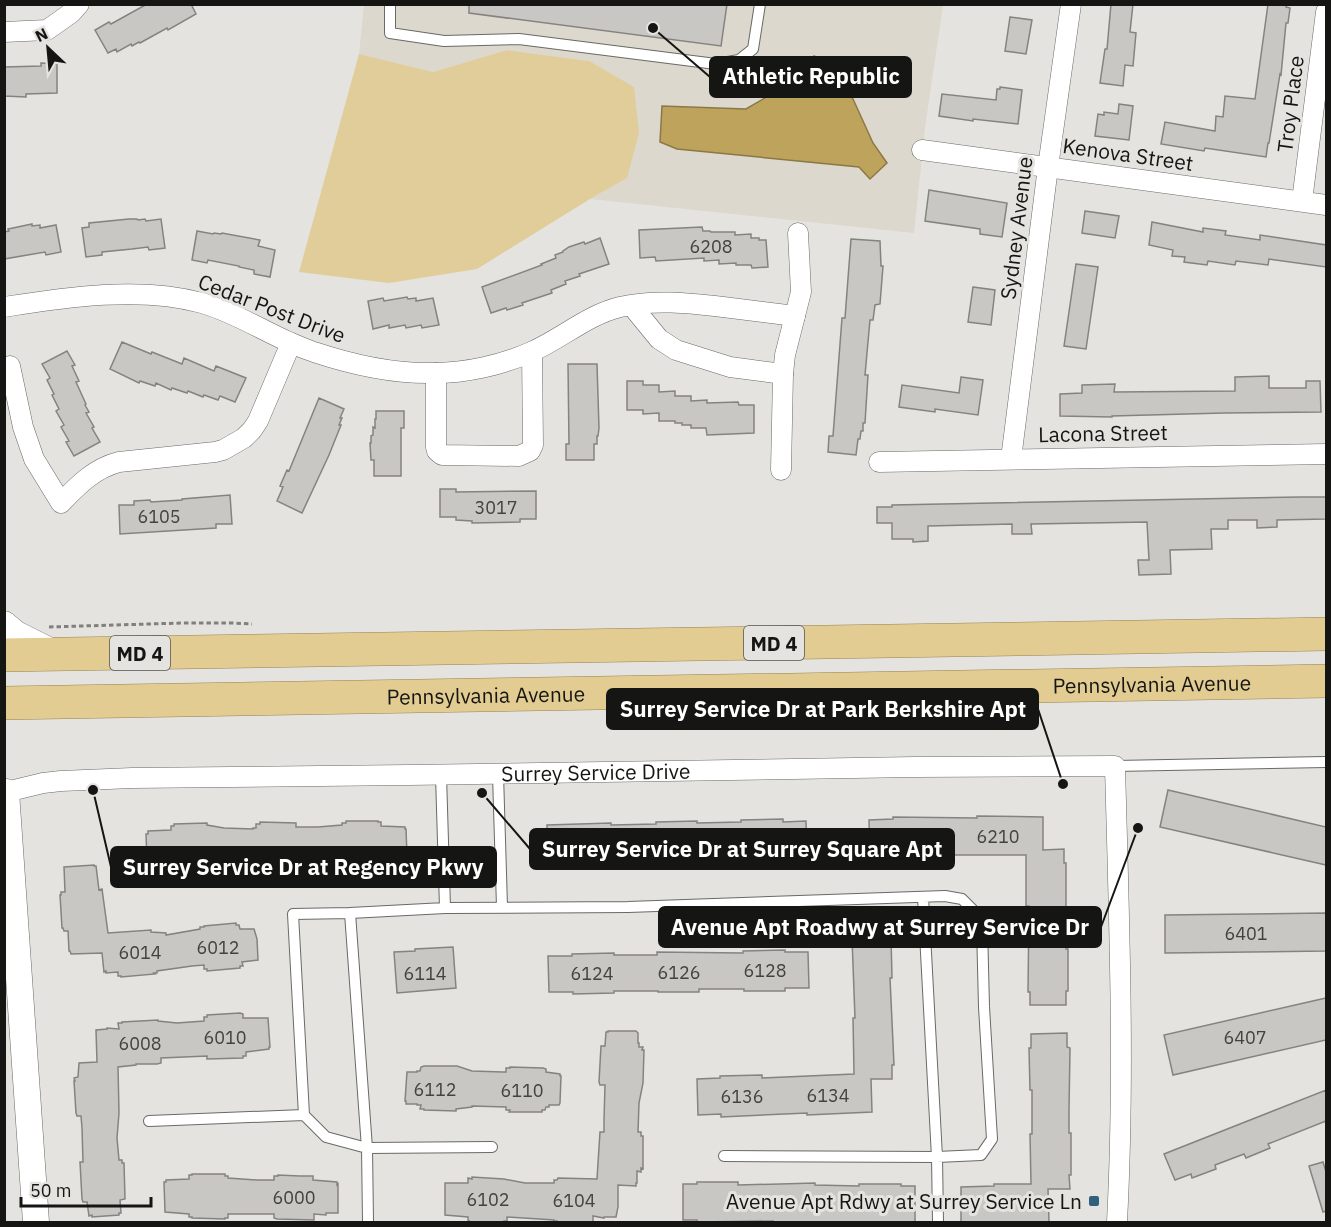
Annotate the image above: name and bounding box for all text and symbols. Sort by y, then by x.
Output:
north arrow [18,18,78,78]
text: N [32,23,51,46]
street label: Troy Place [1270,54,1310,154]
callout: Athletic Republic [710,57,911,97]
text: Athletic Republic [722,61,900,90]
street label: Kenova Street [1061,131,1195,177]
street label: Sydney Avenue [993,155,1039,301]
house number: 6208 [689,235,733,258]
street label: Cedar Post Drive [194,267,350,349]
street label: Lacona Street [1038,418,1168,448]
house number: 3017 [474,496,518,519]
house number: 6105 [137,505,181,528]
road number: MD 4 [744,626,804,660]
road number: MD 4 [110,636,170,670]
street label: Pennsylvania Avenue [1052,668,1251,700]
street label: Pennsylvania Avenue [386,679,585,711]
callout: Surrey Service Dr at Park Berkshire Apt [607,689,1038,729]
text: Surrey Service Dr at Park Berkshire Apt [620,694,1026,723]
street label: Surrey Service Drive [501,757,691,788]
house number: 6210 [976,825,1020,848]
callout: Surrey Service Dr at Surrey Square Apt [530,829,954,869]
text: Surrey Service Dr at Surrey Square Apt [542,834,942,863]
callout: Surrey Service Dr at Regency Pkwy [111,847,496,887]
text: Surrey Service Dr at Regency Pkwy [122,852,484,881]
callout: Avenue Apt Roadwy at Surrey Service Dr [659,907,1101,947]
text: Avenue Apt Roadwy at Surrey Service Dr [671,912,1089,941]
house number: 6401 [1224,922,1268,945]
house number: 6012 [196,936,240,959]
house number: 6014 [118,941,162,964]
house number: 6128 [743,959,787,982]
house number: 6126 [657,961,701,984]
house number: 6114 [403,962,447,985]
house number: 6124 [570,962,614,985]
house number: 6010 [203,1026,247,1049]
house number: 6407 [1223,1026,1267,1049]
house number: 6008 [118,1032,162,1055]
house number: 6112 [413,1078,457,1101]
house number: 6110 [500,1079,544,1102]
house number: 6134 [806,1084,850,1107]
house number: 6136 [720,1085,764,1108]
scale bar [21,1170,152,1208]
text: 50 m [30,1179,72,1202]
house number: 6000 [272,1186,316,1209]
place label: Avenue Apt Rdwy at Surrey Service Ln [726,1187,1082,1215]
house number: 6102 [466,1188,510,1211]
house number: 6104 [552,1189,596,1212]
marker: Avenue Apt Rdwy at Surrey Service Ln [1087,1194,1101,1208]

